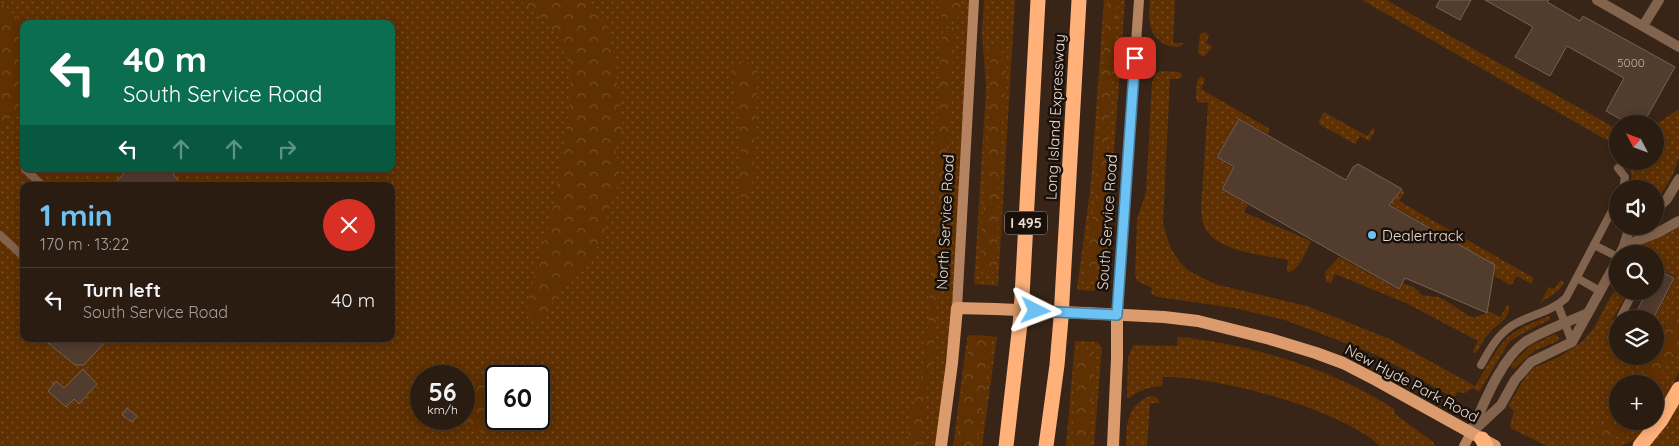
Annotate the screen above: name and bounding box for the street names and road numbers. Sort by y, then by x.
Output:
street label: Long Island Expressway [1041,34,1069,200]
street label: North Service Road [932,154,958,290]
street label: South Service Road [1093,154,1121,290]
road number: I 495 [1005,212,1047,234]
street label: New Hyde Park Road [1342,340,1482,426]

